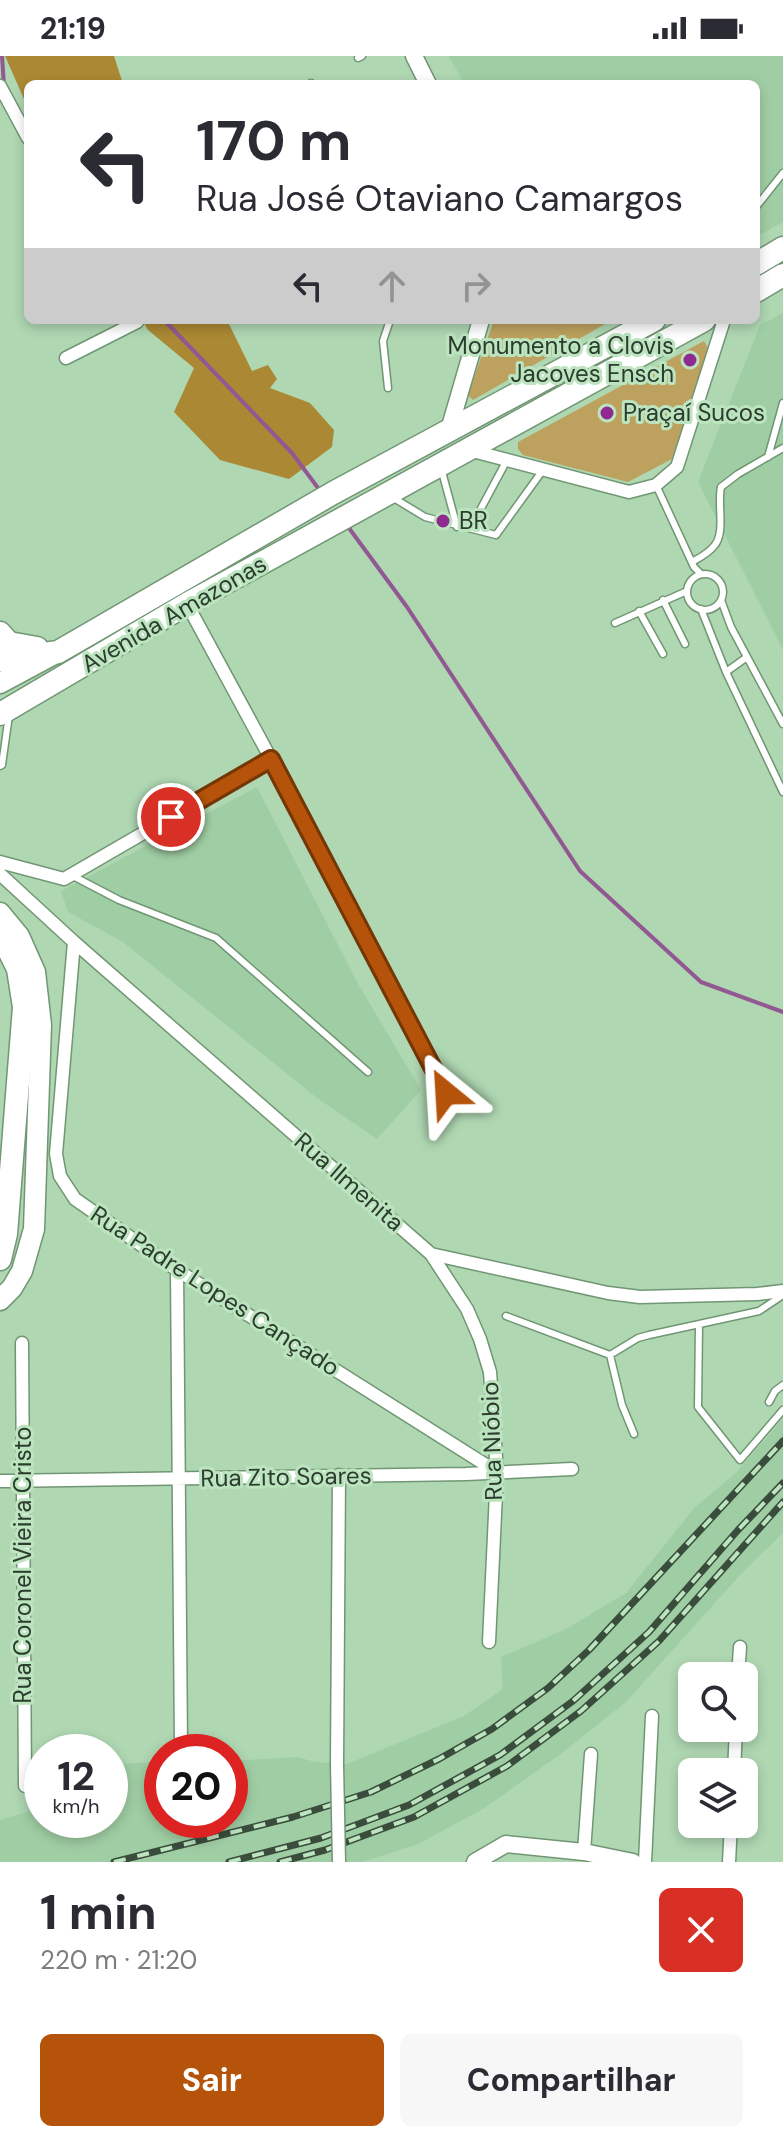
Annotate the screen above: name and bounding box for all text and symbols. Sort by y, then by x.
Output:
text: 21:19 [40,9,106,48]
text: 170 m [196,104,351,177]
icon: left [64,112,168,216]
text: Rua José Otaviano Camargos [196,175,683,222]
icon: left [286,264,330,308]
icon: ahead [370,264,414,308]
icon: right [454,264,498,308]
place label: Monumento a Clovis Jacoves Ensch [447,330,674,389]
marker: Monumento a Clovis Jacoves Ensch [681,351,699,369]
place label: Praçaí Sucos [623,397,765,428]
marker: Praçaí Sucos [598,404,616,422]
place label: BR [459,505,488,536]
marker: BR [434,512,452,530]
street label: Avenida Amazonas [76,548,272,679]
pin [137,783,205,851]
icon: arrive [149,795,193,839]
position arrow [404,1051,488,1135]
street label: Rua Ilmenita [288,1125,411,1238]
street label: Rua Padre Lopes Cançado [85,1198,346,1383]
street label: Rua Nióbio [474,1381,509,1501]
street label: Rua Coronel Vieira Cristo [7,1427,38,1703]
street label: Rua Zito Soares [200,1460,372,1493]
map controls [678,1662,758,1838]
button: search [678,1662,758,1742]
speed limit sign: 20 [144,1734,248,1838]
text: 12 [57,1750,95,1802]
button: layers [678,1758,758,1838]
text: km/h [52,1793,100,1819]
text: 1 min [40,1881,157,1944]
button: close [659,1888,743,1972]
text: 220 m · 21:20 [40,1943,197,1977]
button: Sair [40,2034,384,2126]
button: Compartilhar [400,2034,743,2126]

